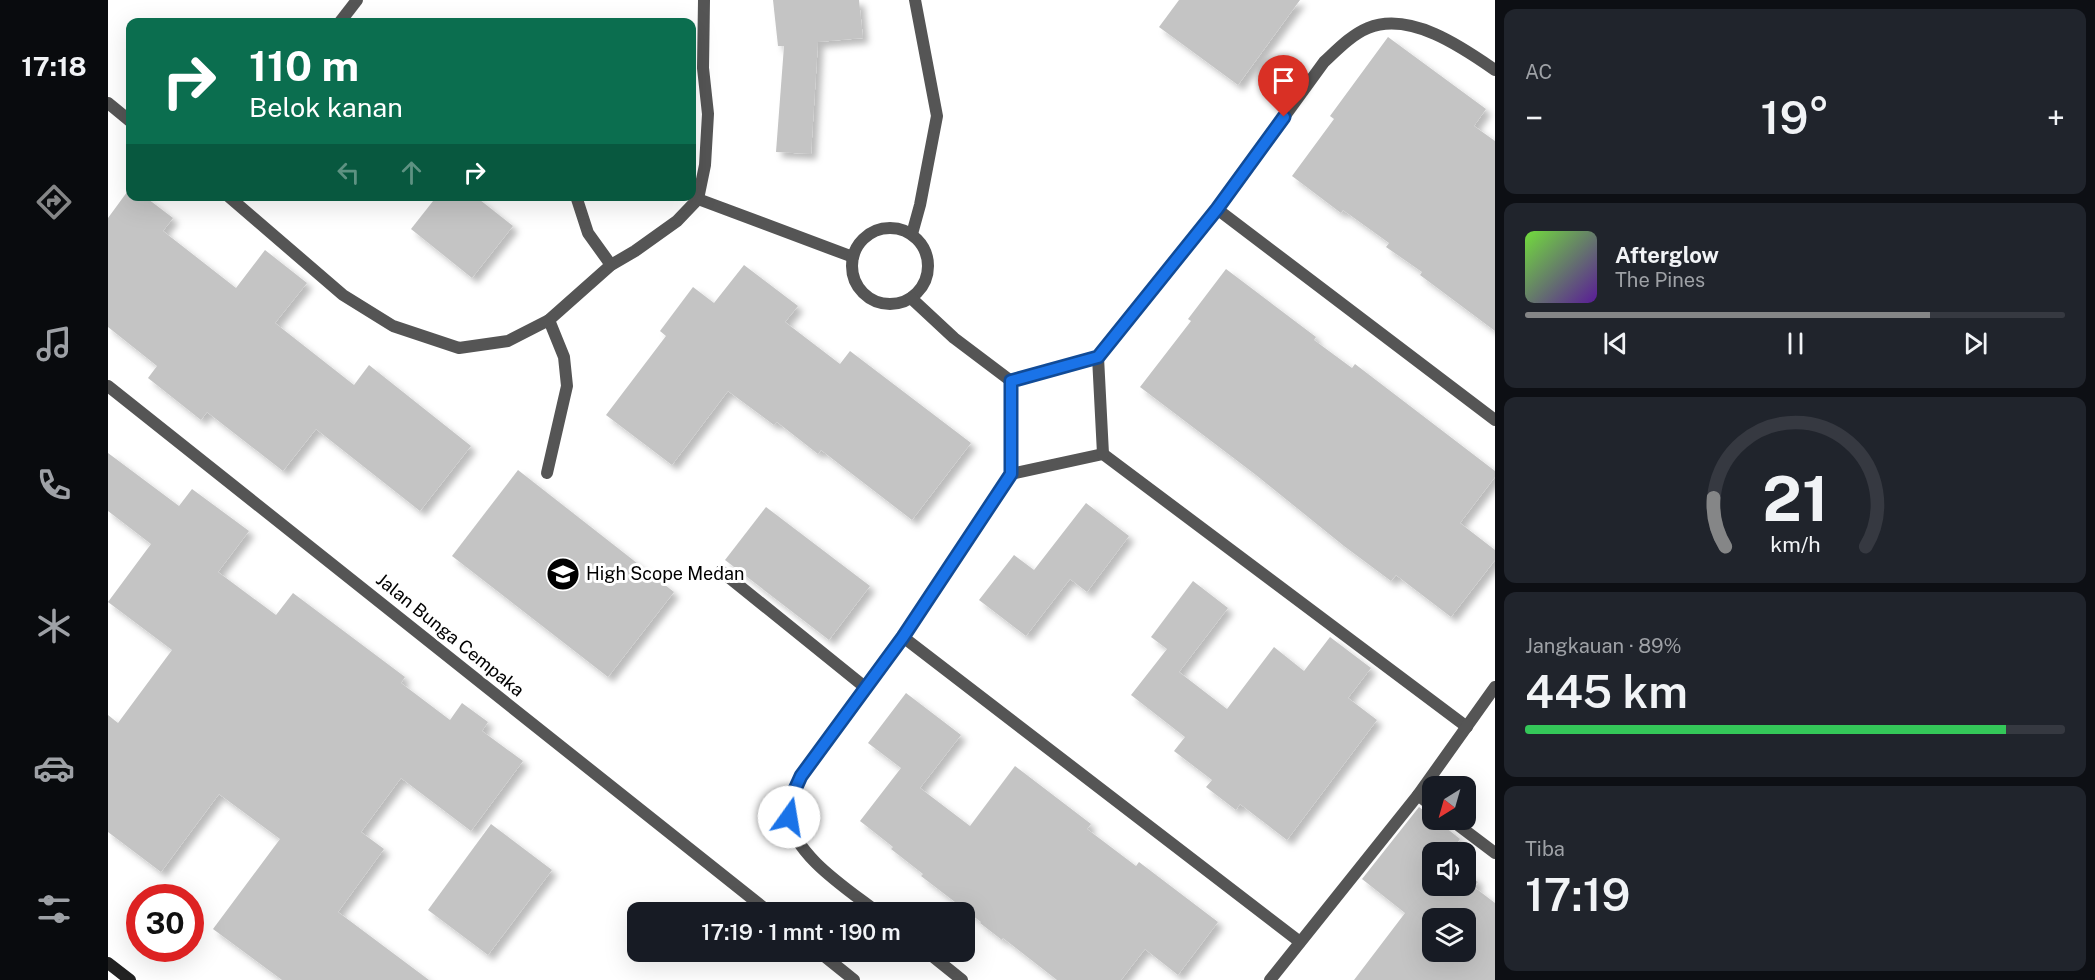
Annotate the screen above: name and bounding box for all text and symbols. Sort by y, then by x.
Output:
text: 110 m [249,41,359,90]
icon: right [150,42,228,120]
text: 17:18 [21,50,87,82]
pin [1258,55,1309,117]
text: AC [1525,60,1552,84]
icon: arrive [1267,64,1300,97]
text: Belok kanan [249,91,403,123]
text: 19° [1761,91,1829,144]
text: − [1525,99,1543,137]
text: + [2047,99,2065,137]
icon: left [332,156,365,189]
icon: ahead [395,156,428,189]
icon: right [458,156,491,189]
icon: directions [33,181,75,223]
text: Afterglow [1615,242,1719,268]
text: The Pines [1615,268,1705,292]
icon: music [33,323,75,365]
icon: previous [1599,327,1632,360]
icon: pause [1779,327,1812,360]
icon: next [1959,327,1992,360]
text: 21 [1762,462,1828,535]
icon: phone [33,464,75,506]
text: km/h [1770,532,1820,557]
school or university icon: High Scope Medan [545,556,581,592]
place label: High Scope Medan [586,563,744,584]
street label: Jalan Bunga Cempaka [372,569,528,701]
icon: climate [33,605,75,647]
text: Jangkauan · 89% [1525,634,1682,658]
text: 445 km [1525,665,1688,718]
icon: car [33,747,75,789]
north arrow [1422,776,1476,830]
map controls [1422,776,1476,962]
position arrow [757,785,821,849]
text: Tiba [1525,837,1565,861]
button: sound [1422,842,1476,896]
text: 17:19 [1525,868,1630,921]
speed limit sign: 30 [126,884,204,962]
icon: filters [33,888,75,930]
button: layers [1422,908,1476,962]
text: 17:19 · 1 mnt · 190 m [701,919,901,945]

